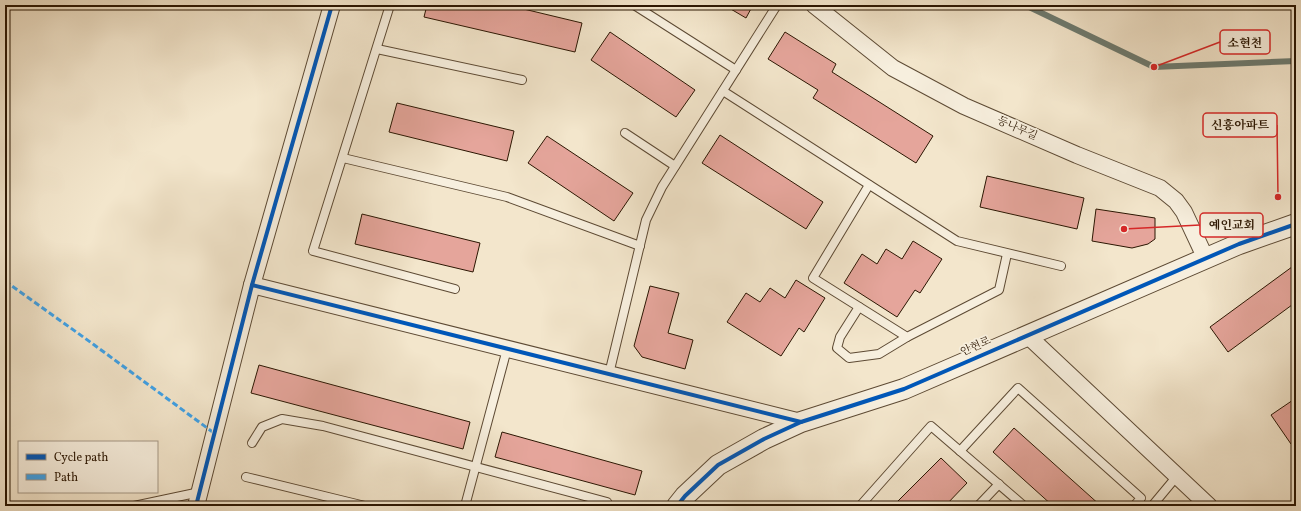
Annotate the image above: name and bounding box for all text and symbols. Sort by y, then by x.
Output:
callout: 소현천 [1220,30,1270,54]
text: 소현천 [1228,36,1262,52]
callout: 신흥아파트 [1203,113,1277,137]
street label: 등나무길 [995,114,1039,144]
text: 신흥아파트 [1211,118,1269,134]
callout: 예인교회 [1200,213,1263,237]
text: 예인교회 [1209,218,1255,234]
street label: 안현로 [958,334,994,360]
legend [18,441,158,493]
text: Cycle path [54,450,109,466]
text: Path [54,470,78,486]

